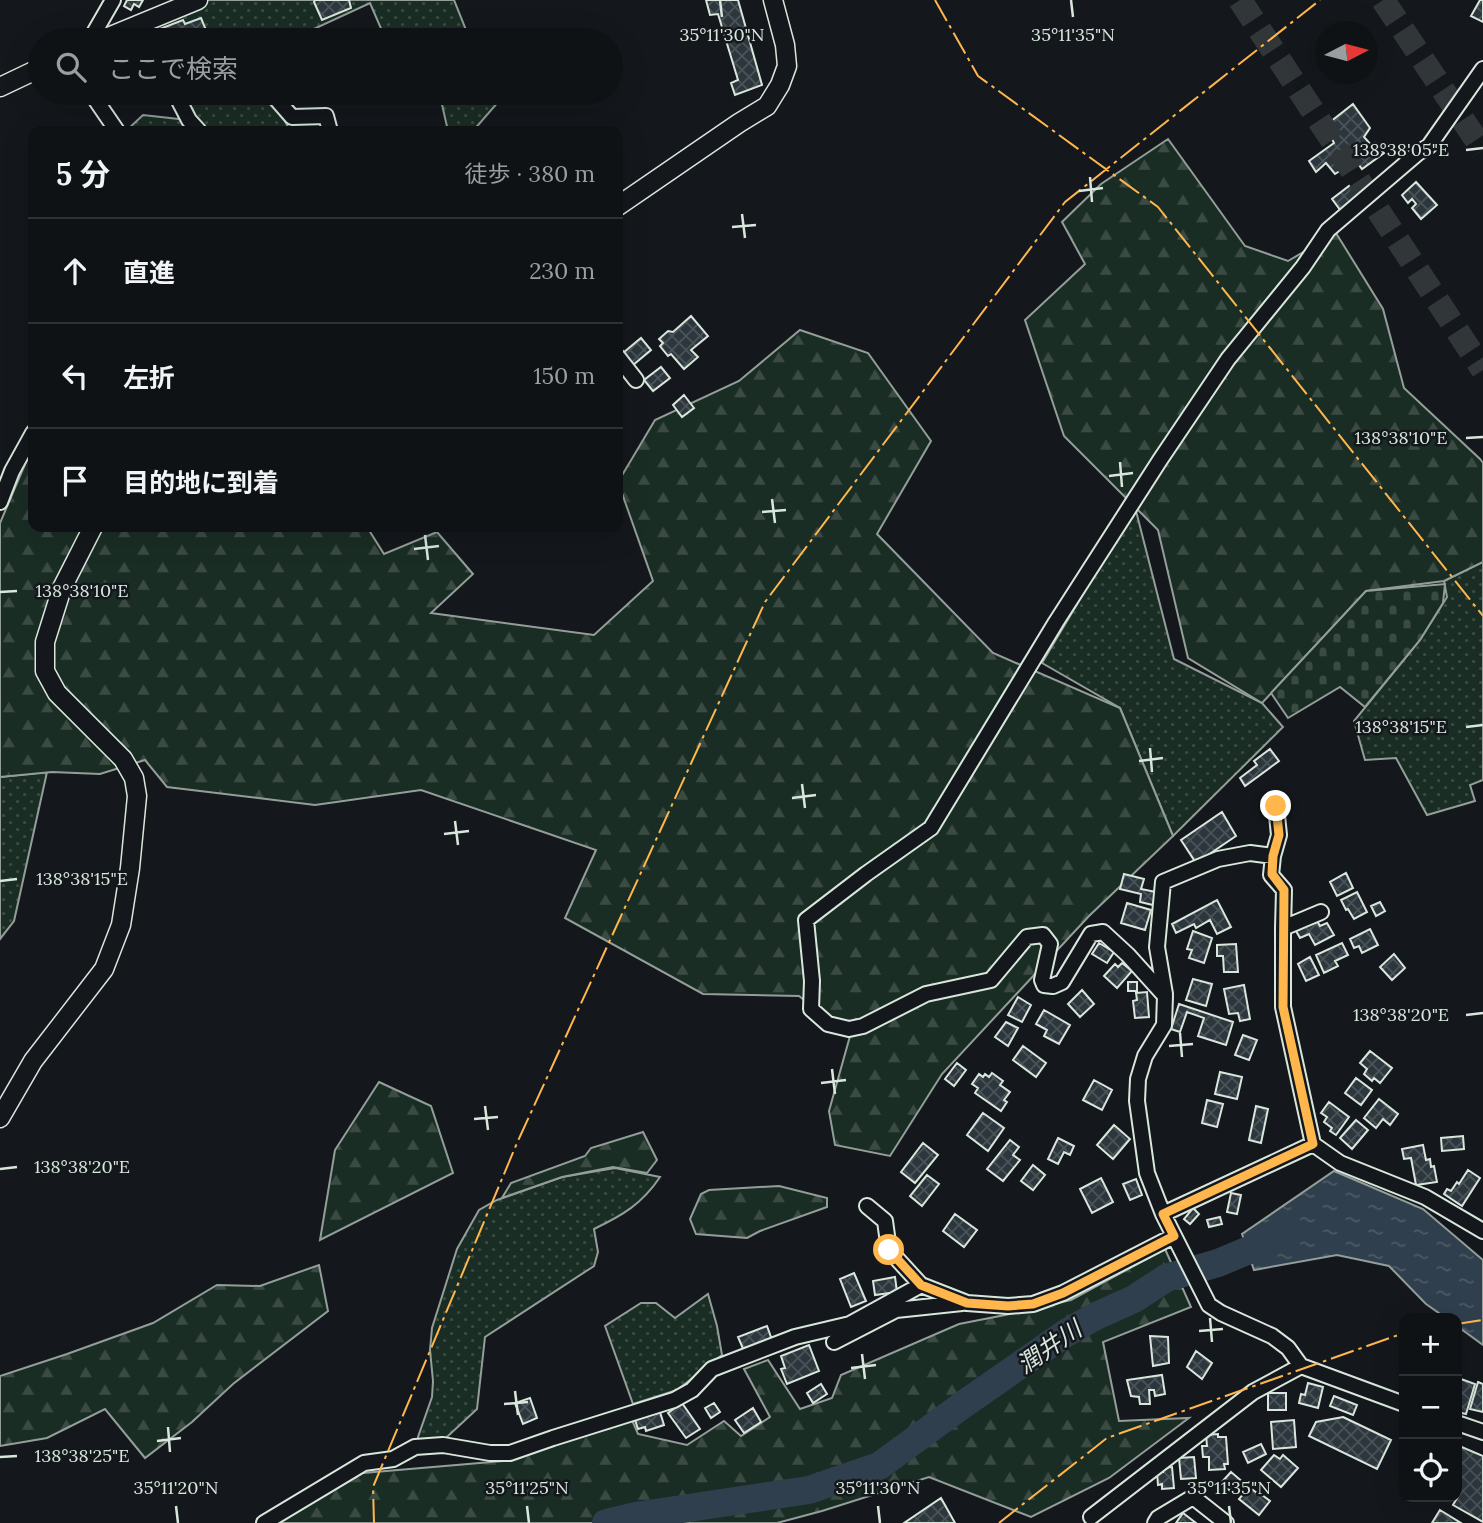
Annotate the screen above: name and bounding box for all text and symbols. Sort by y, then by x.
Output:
north arrow [1315,21,1378,84]
text: 35°11'30"N [679,23,765,46]
text: 35°11'35"N [1031,23,1115,46]
search box [28,28,623,105]
icon: search [52,48,90,86]
text: ここで検索 [108,52,238,85]
text: 138°38'05"E [1353,138,1449,161]
text: 5 分 [56,155,110,193]
text: 徒歩 · 380 m [465,159,595,188]
icon: ahead [56,252,94,290]
text: 直進 [123,256,175,289]
text: 230 m [529,256,595,285]
icon: left [56,357,94,395]
text: 左折 [123,361,175,394]
text: 150 m [533,361,595,390]
text: 138°38'10"E [1354,426,1448,449]
icon: arrive [56,462,94,500]
text: 目的地に到着 [123,466,279,499]
text: 138°38'10"E [35,579,129,602]
text: 138°38'15"E [1355,715,1447,738]
route end [1260,790,1291,821]
text: 138°38'15"E [36,867,128,890]
text: 138°38'20"E [1353,1003,1449,1026]
text: 138°38'20"E [34,1155,130,1178]
route start [873,1234,904,1265]
water label: 潤井川 [1011,1312,1090,1380]
map controls [1399,1313,1462,1502]
button: + [1399,1313,1462,1376]
button: − [1399,1376,1462,1439]
button: locate [1399,1439,1462,1502]
text: 138°38'25"E [35,1444,129,1467]
text: 35°11'20"N [134,1476,218,1499]
text: 35°11'25"N [485,1476,569,1499]
text: 35°11'30"N [835,1476,921,1499]
text: 35°11'35"N [1187,1476,1271,1499]

